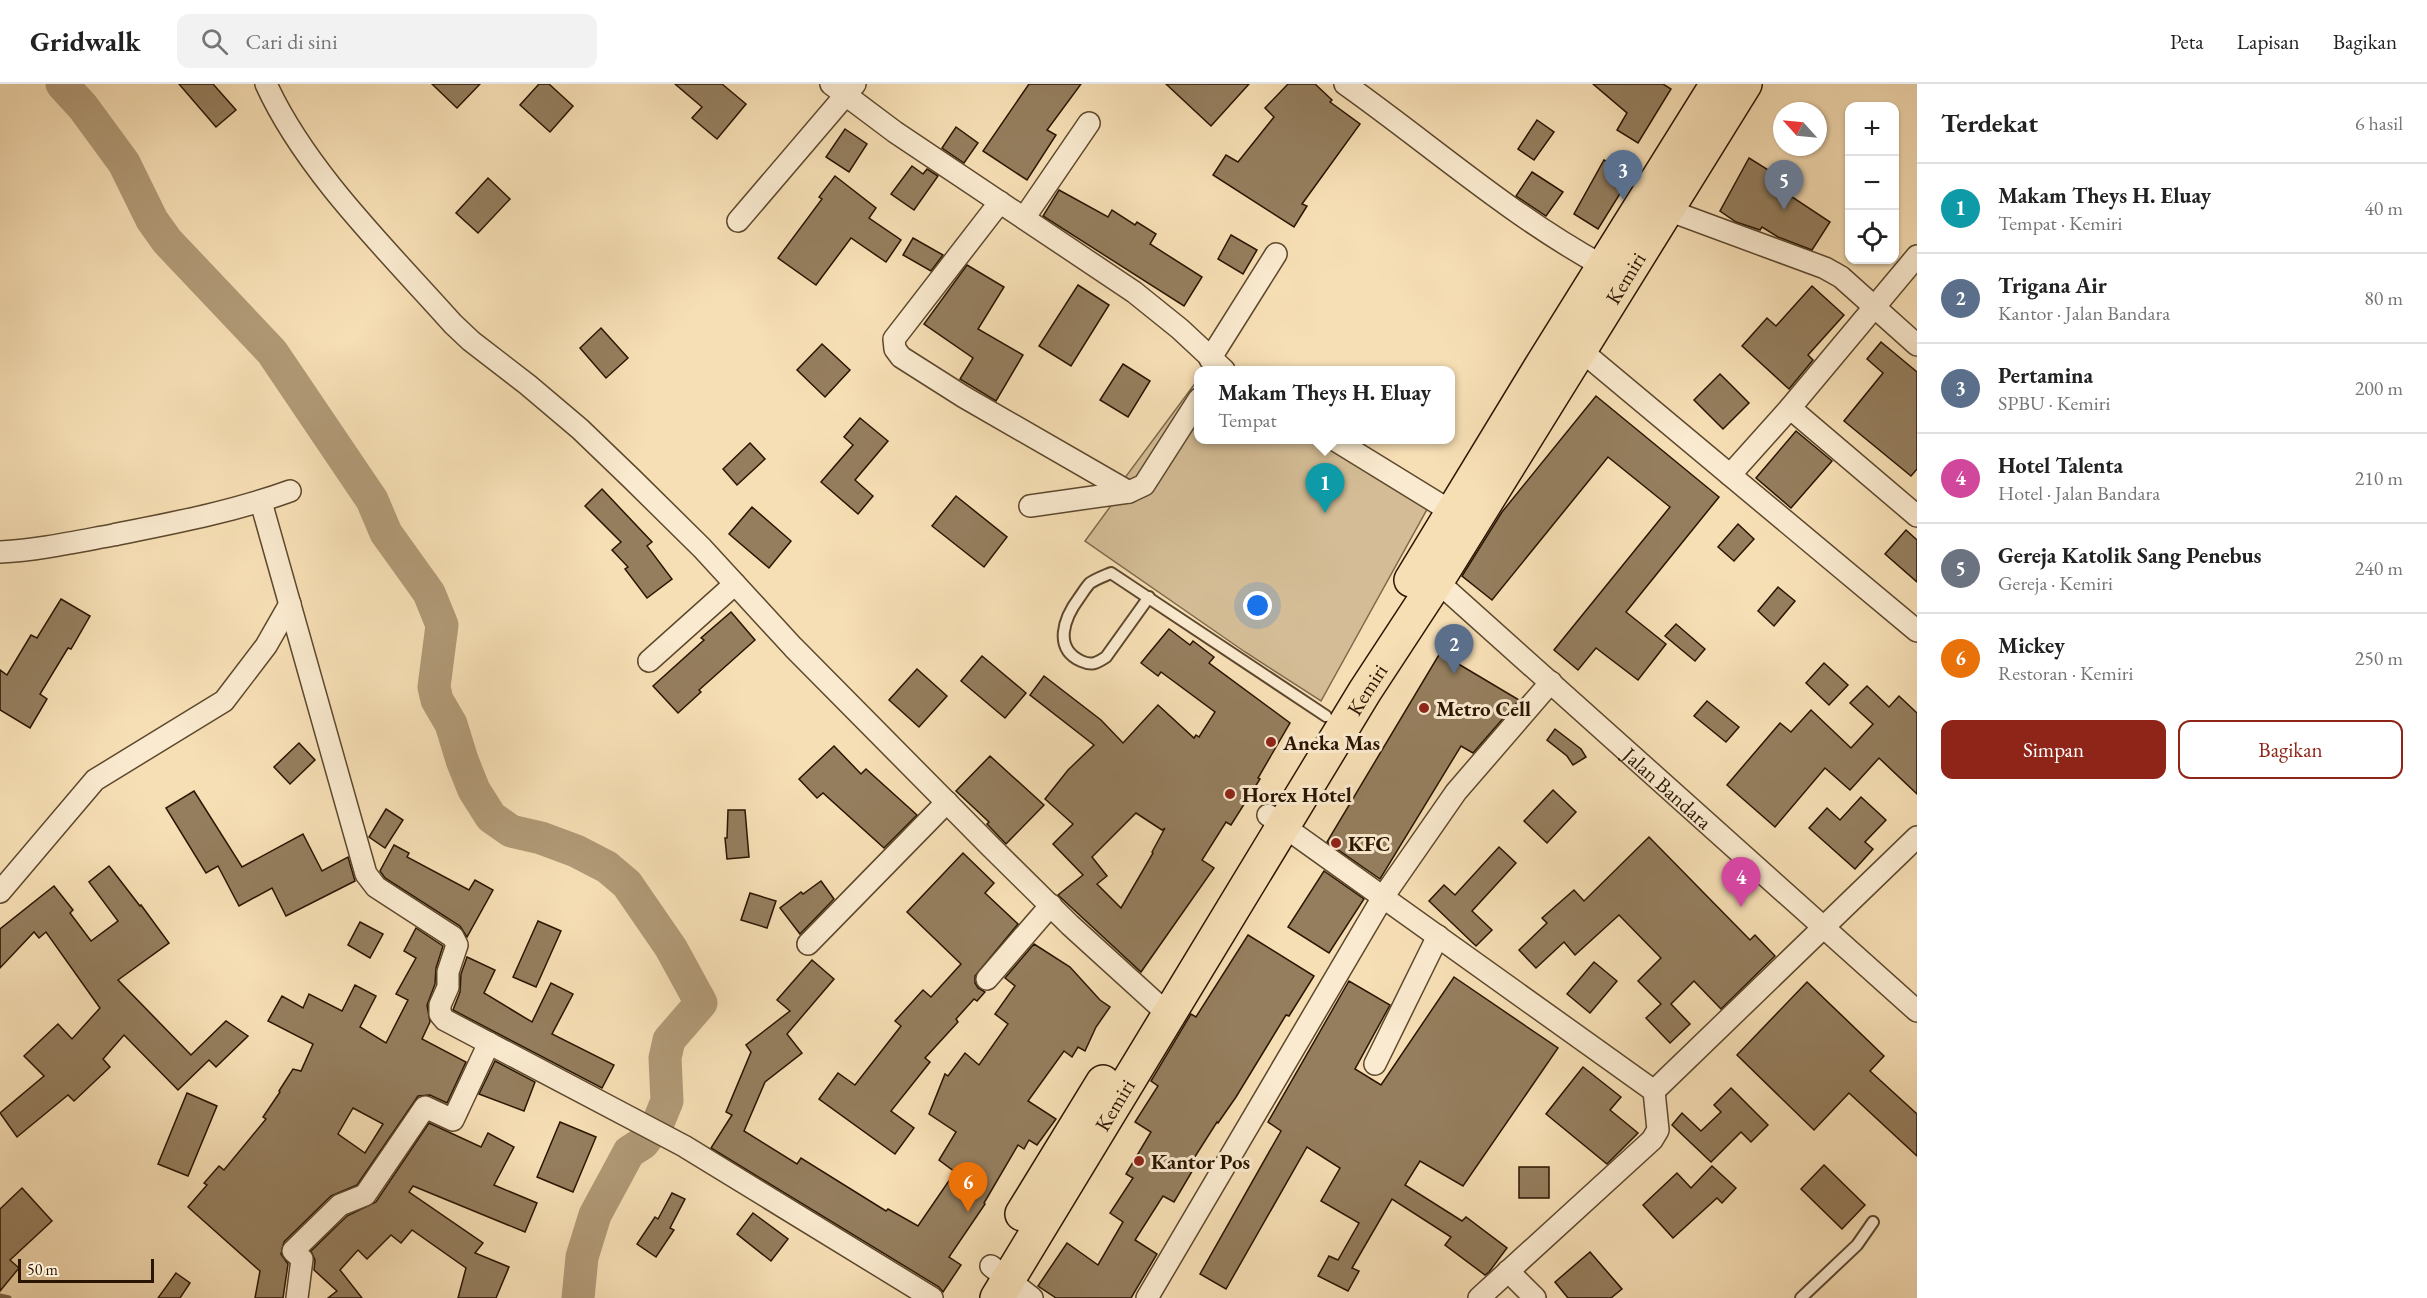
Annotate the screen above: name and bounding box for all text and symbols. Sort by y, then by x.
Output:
search box [177,14,597,68]
text: Gridwalk [30,23,141,59]
icon: search [198,25,231,58]
text: Cari di sini [246,27,338,56]
text: Peta [2170,28,2204,55]
text: Lapisan [2237,28,2300,55]
text: Bagikan [2333,28,2397,55]
north arrow [1773,102,1827,156]
map controls [1845,102,1899,264]
button: + [1845,102,1899,156]
text: Terdekat [1941,106,2038,140]
text: 6 hasil [2355,110,2403,136]
pin: 3 [1604,150,1642,200]
button: − [1845,156,1899,210]
pin: 5 [1764,160,1804,210]
text: Makam Theys H. Eluay [1998,181,2211,210]
text: 1 [1955,195,1966,221]
text: 40 m [2364,195,2403,221]
button: locate [1845,210,1899,264]
text: Tempat · Kemiri [1998,210,2122,236]
street label: Kemiri [1599,247,1651,309]
text: Trigana Air [1998,271,2107,300]
text: 2 [1955,285,1966,311]
text: 80 m [2364,285,2403,311]
text: Kantor · Jalan Bandara [1998,300,2170,326]
text: Pertamina [1998,361,2093,390]
popup [1194,366,1455,444]
text: 3 [1955,375,1966,401]
text: 200 m [2355,375,2403,401]
text: Makam Theys H. Eluay [1218,378,1431,407]
text: SPBU · Kemiri [1998,390,2110,416]
text: Tempat [1218,407,1277,433]
text: Hotel Talenta [1998,451,2123,480]
pin: 1 [1306,464,1344,513]
text: 4 [1955,465,1966,491]
text: 210 m [2355,465,2403,491]
text: Hotel · Jalan Bandara [1998,480,2160,506]
text: Gereja Katolik Sang Penebus [1998,541,2261,570]
text: 5 [1955,555,1966,581]
text: 240 m [2355,555,2403,581]
text: Gereja · Kemiri [1998,570,2113,596]
your location [1243,591,1272,620]
pin: 2 [1434,624,1474,674]
text: Mickey [1998,631,2065,660]
text: 6 [1955,645,1966,671]
text: 250 m [2355,645,2403,671]
street label: Kemiri [1340,658,1393,720]
text: Restoran · Kemiri [1998,660,2133,686]
place label: Metro Cell [1436,695,1531,722]
marker: Metro Cell [1417,701,1431,715]
button: Simpan [1941,720,2166,779]
button: Bagikan [2178,720,2403,779]
place label: Aneka Mas [1282,729,1380,756]
marker: Aneka Mas [1264,735,1278,749]
street label: Jalan Bandara [1616,740,1718,835]
place label: Horex Hotel [1242,781,1352,808]
marker: Horex Hotel [1223,787,1237,801]
place label: KFC [1348,830,1390,857]
marker: KFC [1329,836,1343,850]
pin: 4 [1722,858,1760,907]
street label: Kemiri [1088,1074,1140,1136]
place label: Kantor Pos [1151,1148,1250,1175]
marker: Kantor Pos [1132,1154,1146,1168]
pin: 6 [948,1162,988,1212]
scale bar [18,1256,154,1284]
text: 50 m [27,1259,58,1280]

